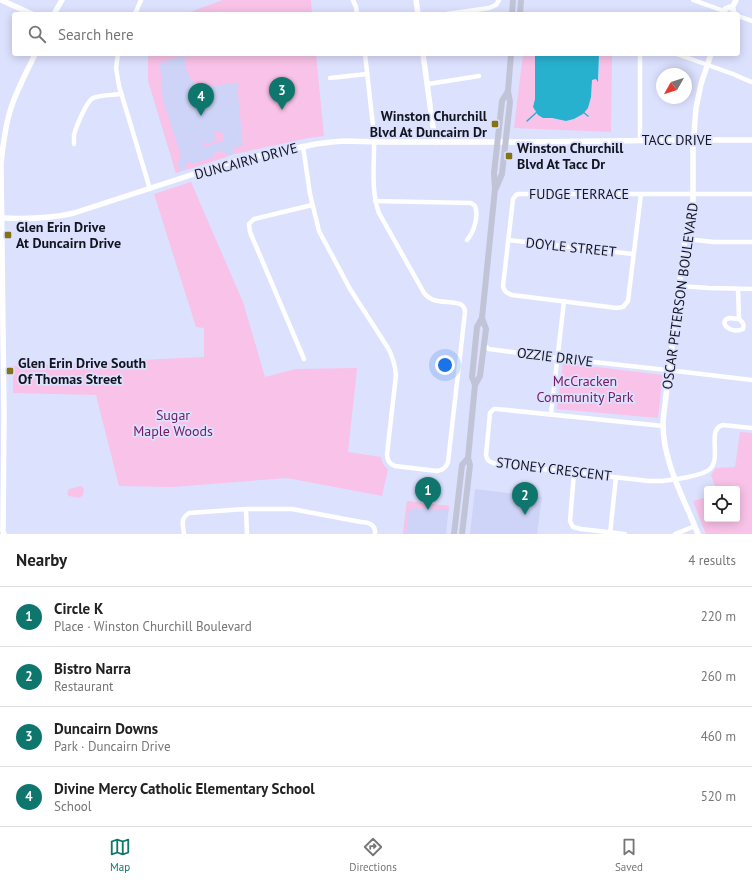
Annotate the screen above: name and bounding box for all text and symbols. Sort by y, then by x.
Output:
search box [12,12,740,56]
icon: search [26,23,48,45]
text: Search here [58,25,134,44]
north arrow [656,68,692,104]
pin: 3 [269,77,295,110]
pin: 4 [188,83,214,116]
place label: Winston Churchill Blvd At Duncairn Dr [370,107,488,141]
marker: Winston Churchill Blvd At Duncairn Dr [490,119,500,129]
street label: TACC DRIVE [642,131,712,149]
street label: DUNCAIRN DRIVE [192,139,300,183]
place label: Winston Churchill Blvd At Tacc Dr [517,139,624,173]
marker: Winston Churchill Blvd At Tacc Dr [504,151,514,161]
street label: FUDGE TERRACE [529,185,629,203]
street label: OSCAR PETERSON BOULEVARD [658,201,702,391]
place label: Glen Erin Drive At Duncairn Drive [16,218,121,252]
marker: Glen Erin Drive At Duncairn Drive [3,230,13,240]
street label: DOYLE STREET [525,233,617,261]
street label: OZZIE DRIVE [516,343,594,371]
place label: Glen Erin Drive South Of Thomas Street [18,354,146,388]
your location [435,355,455,375]
marker: Glen Erin Drive South Of Thomas Street [5,366,15,376]
park label: McCracken Community Park [537,372,634,406]
park label: Sugar Maple Woods [133,406,213,440]
street label: STONEY CRESCENT [495,453,613,485]
pin: 1 [415,477,441,510]
pin: 2 [512,482,538,515]
map controls [704,486,740,522]
button: locate [704,486,740,522]
text: Nearby [16,549,67,571]
text: 4 results [688,552,736,569]
text: Circle K [54,599,103,618]
text: 1 [25,608,33,625]
text: 220 m [701,608,736,625]
text: Place · Winston Churchill Boulevard [54,618,252,635]
text: Bistro Narra [54,659,131,678]
text: 2 [25,668,33,685]
text: 260 m [701,668,736,685]
text: Restaurant [54,678,113,695]
text: Duncairn Downs [54,719,158,738]
text: 3 [25,728,33,745]
text: 460 m [701,728,736,745]
text: Park · Duncairn Drive [54,738,170,755]
text: Divine Mercy Catholic Elementary School [54,779,315,798]
text: 4 [25,788,33,805]
text: 520 m [701,788,736,805]
text: School [54,798,92,815]
tab: Map [109,836,131,874]
tab: Directions [349,836,397,874]
tab: Saved [615,836,643,874]

